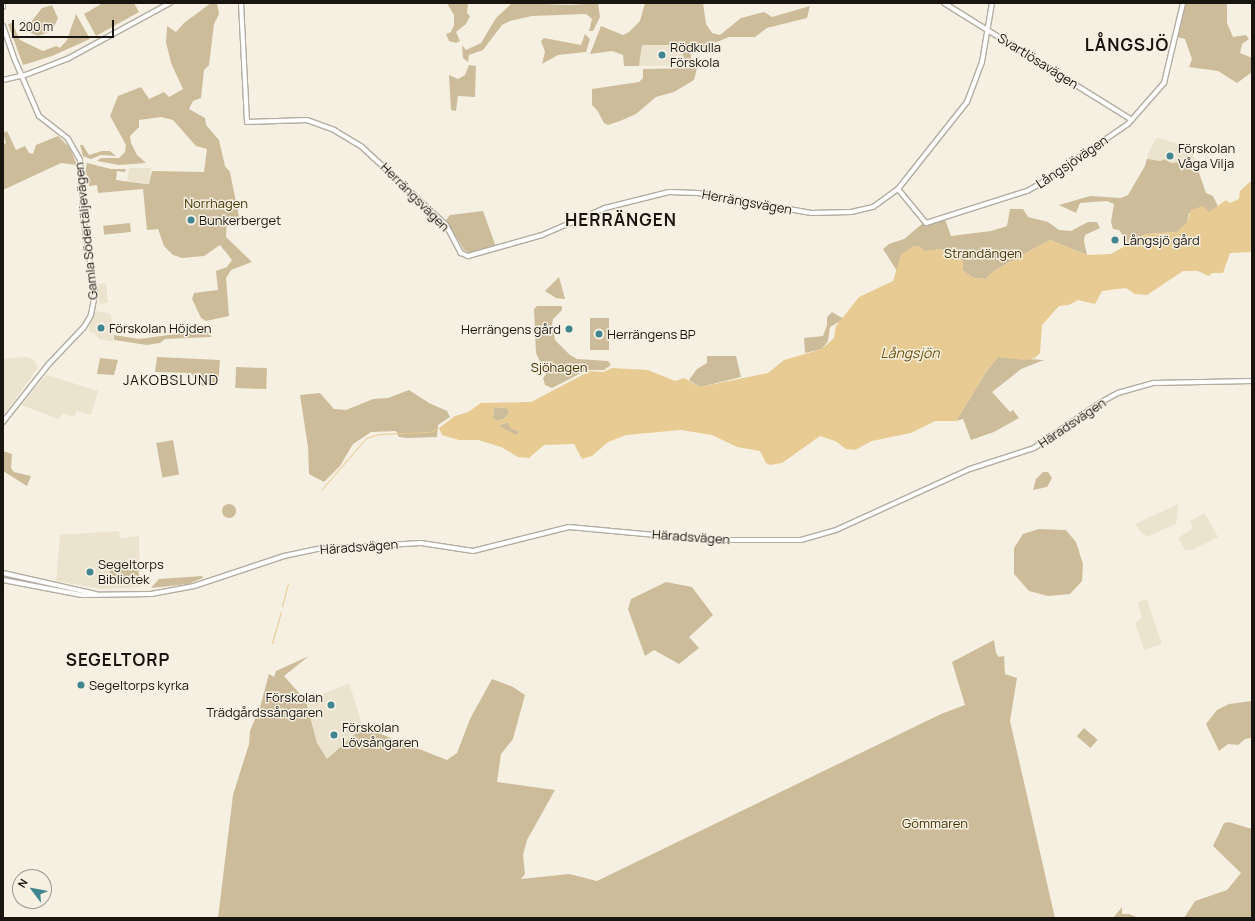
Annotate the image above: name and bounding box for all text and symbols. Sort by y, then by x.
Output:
scale bar [14,12,116,38]
text: 200 m [19,18,53,35]
street label: Svartlösavägen [995,30,1081,92]
district label: LÅNGSJÖ [1085,35,1169,55]
place label: Rödkulla Förskola [670,40,721,71]
marker: Rödkulla Förskola [657,50,667,60]
street label: Långsjövägen [1033,132,1111,192]
place label: Förskolan Våga Vilja [1178,141,1235,172]
marker: Förskolan Våga Vilja [1165,151,1175,161]
street label: Herrängsvägen [377,159,453,235]
street label: Gamla Södertäljevägen [71,161,101,301]
street label: Herrängsvägen [701,186,793,218]
park label: Norrhagen [184,195,248,211]
district label: HERRÄNGEN [565,210,677,230]
place label: Bunkerberget [199,212,281,228]
marker: Bunkerberget [186,215,196,225]
place label: Långsjö gård [1123,232,1200,248]
marker: Långsjö gård [1110,235,1120,245]
park label: Strandängen [944,245,1022,261]
place label: Förskolan Höjden [109,320,212,336]
place label: Herrängens gård [461,321,561,337]
marker: Förskolan Höjden [96,323,106,333]
marker: Herrängens gård [564,324,574,334]
place label: Herrängens BP [607,326,696,342]
marker: Herrängens BP [594,329,604,339]
water label: Långsjön [881,345,939,361]
park label: Sjöhagen [531,359,587,375]
district label: JAKOBSLUND [123,372,219,388]
street label: Häradsvägen [1035,395,1109,451]
street label: Häradsvägen [651,526,731,548]
street label: Häradsvägen [319,536,399,558]
place label: Segeltorps Bibliotek [98,557,164,588]
marker: Segeltorps Bibliotek [85,567,95,577]
district label: SEGELTORP [66,650,170,670]
place label: Segeltorps kyrka [89,677,189,693]
marker: Segeltorps kyrka [76,680,86,690]
place label: Förskolan Trädgårdssångaren [206,690,323,721]
marker: Förskolan Trädgårdssångaren [326,700,336,710]
place label: Förskolan Lövsångaren [342,720,419,751]
marker: Förskolan Lövsångaren [329,730,339,740]
park label: Gömmaren [902,815,968,831]
north arrow [12,869,52,909]
text: N [14,876,31,890]

